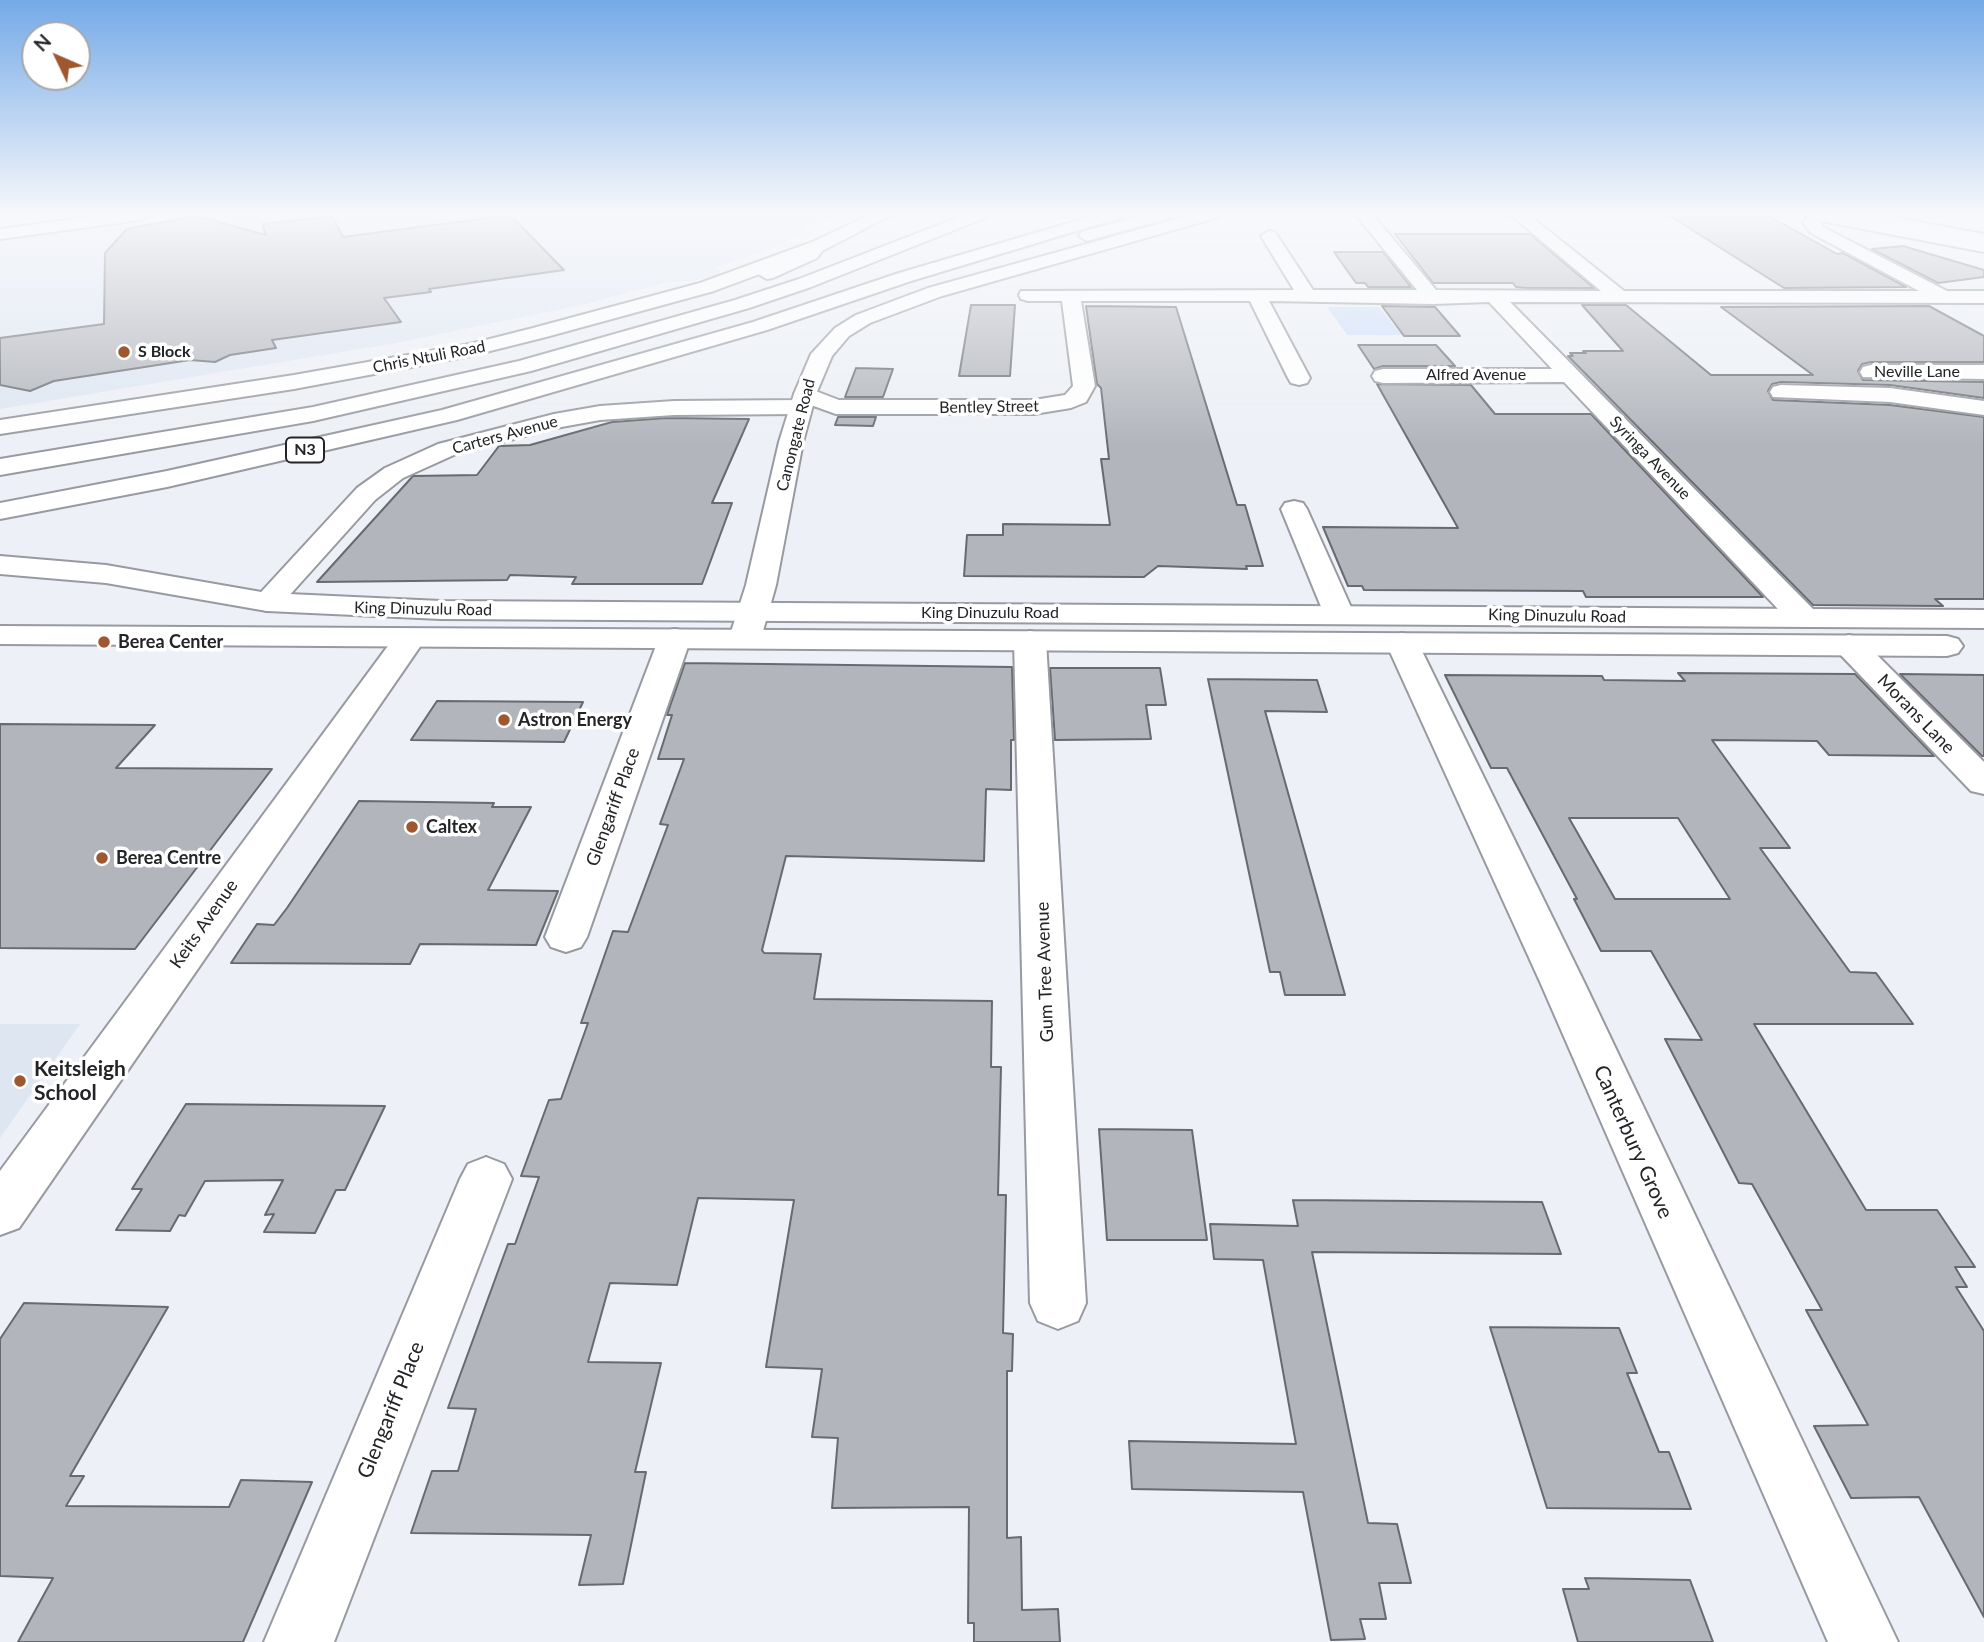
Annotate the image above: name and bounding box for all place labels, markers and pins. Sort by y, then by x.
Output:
place label: S Block [138,342,190,362]
marker: S Block [116,344,132,360]
place label: Berea Center [118,631,223,653]
marker: Berea Center [96,634,112,650]
place label: Astron Energy [518,709,632,731]
marker: Astron Energy [496,712,512,728]
place label: Caltex [426,816,477,838]
marker: Caltex [404,819,420,835]
place label: Berea Centre [116,847,221,869]
marker: Berea Centre [94,850,110,866]
place label: Keitsleigh School [34,1056,126,1106]
marker: Keitsleigh School [12,1073,28,1089]

